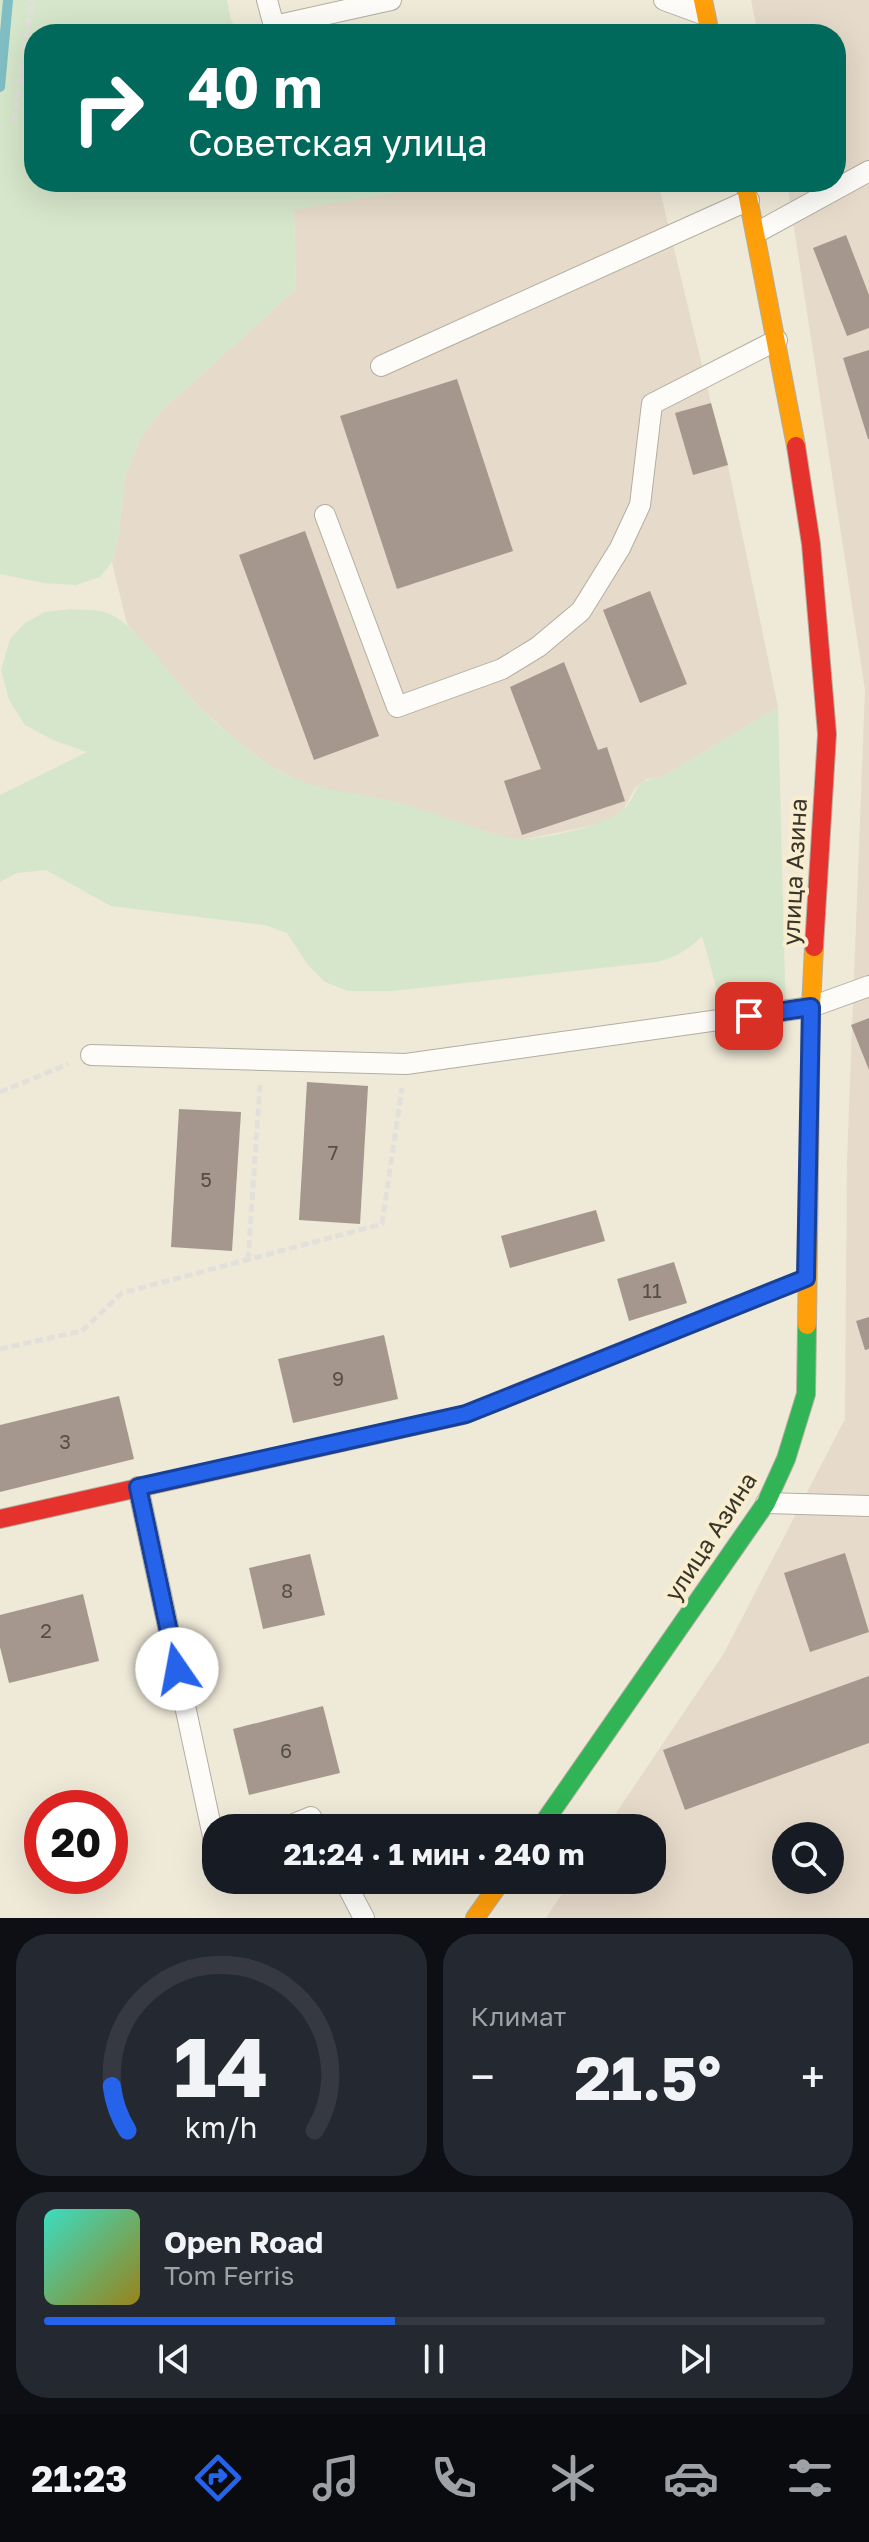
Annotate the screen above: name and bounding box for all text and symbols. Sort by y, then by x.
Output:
text: 40 m [188,53,322,120]
icon: right [56,56,160,160]
text: Советская улица [188,121,488,164]
street label: улица Азина [775,797,812,946]
pin [715,982,783,1050]
icon: arrive [727,994,771,1038]
house number: 7 [328,1140,338,1164]
house number: 5 [200,1167,212,1191]
house number: 11 [642,1278,662,1302]
house number: 9 [332,1366,344,1390]
house number: 3 [59,1429,71,1453]
street label: улица Азина [657,1466,762,1606]
house number: 8 [281,1578,293,1602]
house number: 2 [40,1618,52,1642]
position arrow [135,1627,219,1711]
house number: 6 [280,1738,292,1762]
speed limit sign: 20 [24,1790,128,1894]
map controls [772,1822,844,1894]
button: search [772,1822,844,1894]
text: 21:24 · 1 мин · 240 m [283,1836,585,1872]
text: Климат [471,2001,566,2032]
text: 14 [174,2015,269,2115]
text: 21.5° [574,2041,721,2113]
text: − [471,2050,495,2103]
text: + [801,2050,825,2103]
text: km/h [185,2110,258,2144]
text: Open Road [164,2224,323,2260]
text: Tom Ferris [164,2260,294,2291]
icon: previous [152,2337,196,2381]
icon: pause [412,2337,456,2381]
icon: next [673,2337,717,2381]
icon: directions [190,2450,246,2506]
icon: music [308,2450,364,2506]
icon: phone [426,2450,482,2506]
icon: climate [545,2450,601,2506]
icon: car [663,2450,719,2506]
icon: filters [782,2450,838,2506]
text: 21:23 [31,2457,127,2500]

